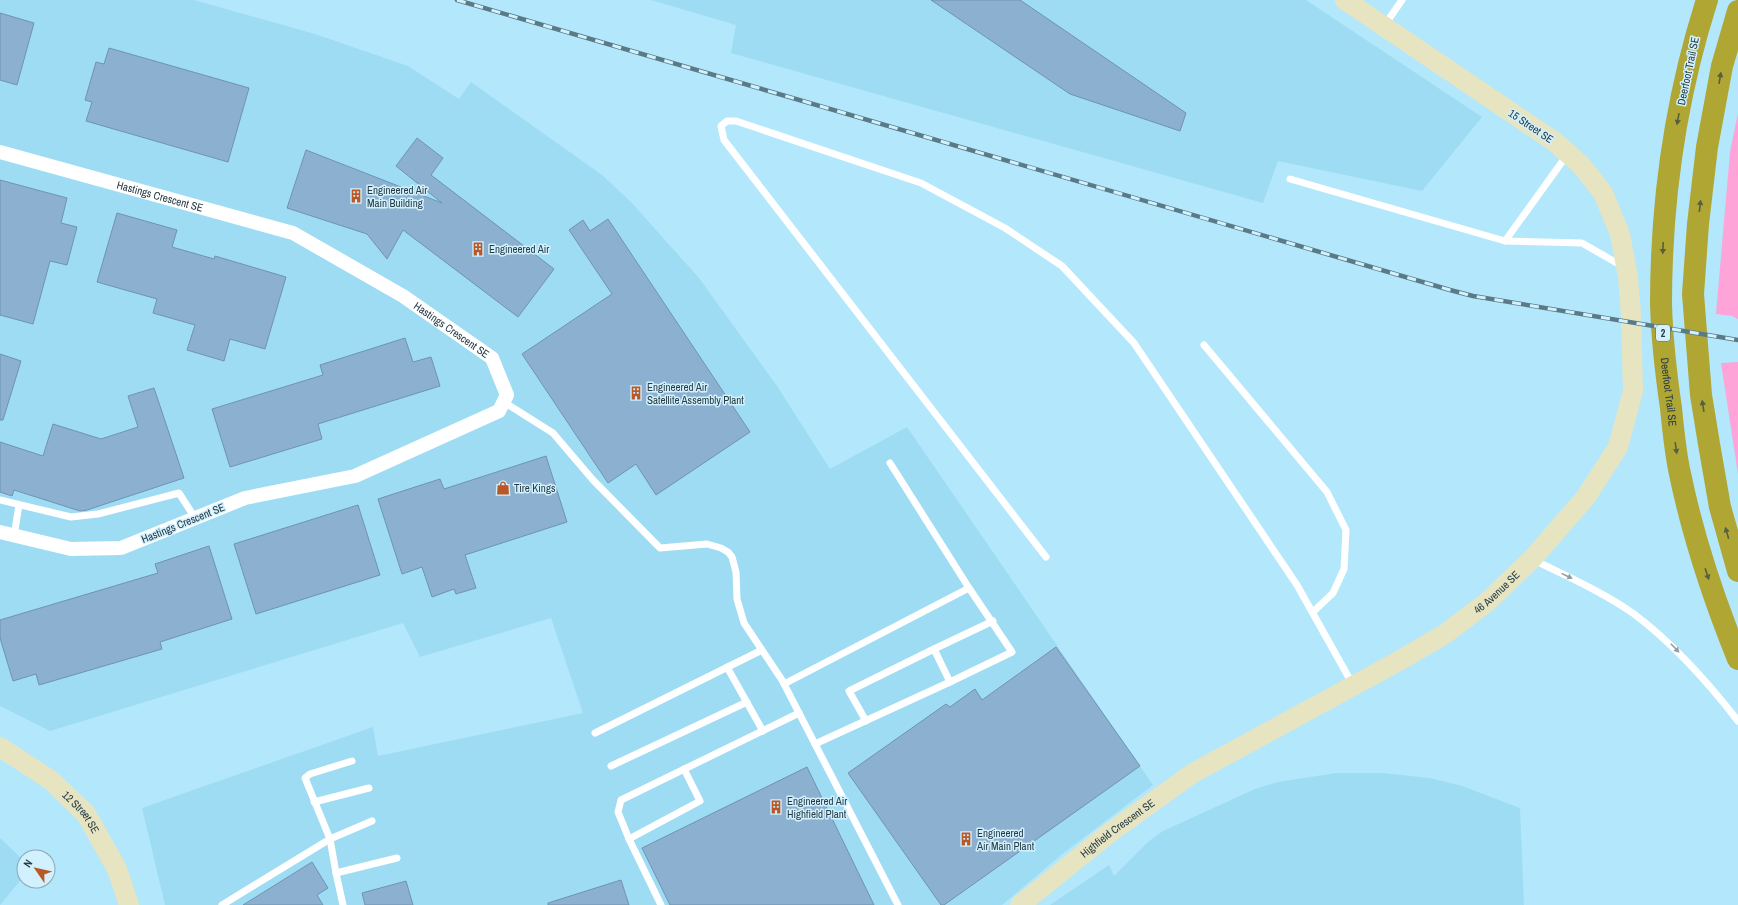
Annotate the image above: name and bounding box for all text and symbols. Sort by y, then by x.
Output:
street label: Deerfoot Trail SE [1674,36,1702,106]
one-way arrow [1717,72,1723,84]
street label: 15 Street SE [1506,106,1556,146]
one-way arrow [1675,113,1681,126]
street label: Hastings Crescent SE [115,178,205,215]
place label: Engineered Air Main Building [367,183,427,210]
building icon: Engineered Air Main Building [348,188,364,204]
one-way arrow [1697,200,1703,212]
building icon: Engineered Air [470,241,486,257]
place label: Engineered Air [489,242,549,256]
one-way arrow [1660,242,1667,254]
street label: Hastings Crescent SE [411,299,492,361]
road number: 2 [1656,325,1670,341]
street label: Deerfoot Trail SE [1658,357,1680,427]
place label: Engineered Air Satellite Assembly Plant [647,380,744,407]
building icon: Engineered Air Satellite Assembly Plant [628,385,644,401]
one-way arrow [1700,400,1706,412]
one-way arrow [1673,442,1679,454]
shop icon: Tire Kings [495,480,511,496]
place label: Tire Kings [514,481,556,495]
street label: Hastings Crescent SE [139,500,227,546]
one-way arrow [1724,527,1730,539]
street label: 46 Avenue SE [1471,568,1522,617]
one-way arrow [1704,568,1710,580]
one-way arrow [1561,573,1573,580]
one-way arrow [1670,643,1680,653]
street label: 12 Street SE [59,788,102,836]
place label: Engineered Air Highfield Plant [787,794,847,821]
street label: Highfield Crescent SE [1077,796,1157,861]
building icon: Engineered Air Highfield Plant [768,799,784,815]
place label: Engineered Air Main Plant [976,826,1035,853]
building icon: Engineered Air Main Plant [958,831,974,847]
north arrow [16,849,56,889]
text: N [20,857,35,870]

